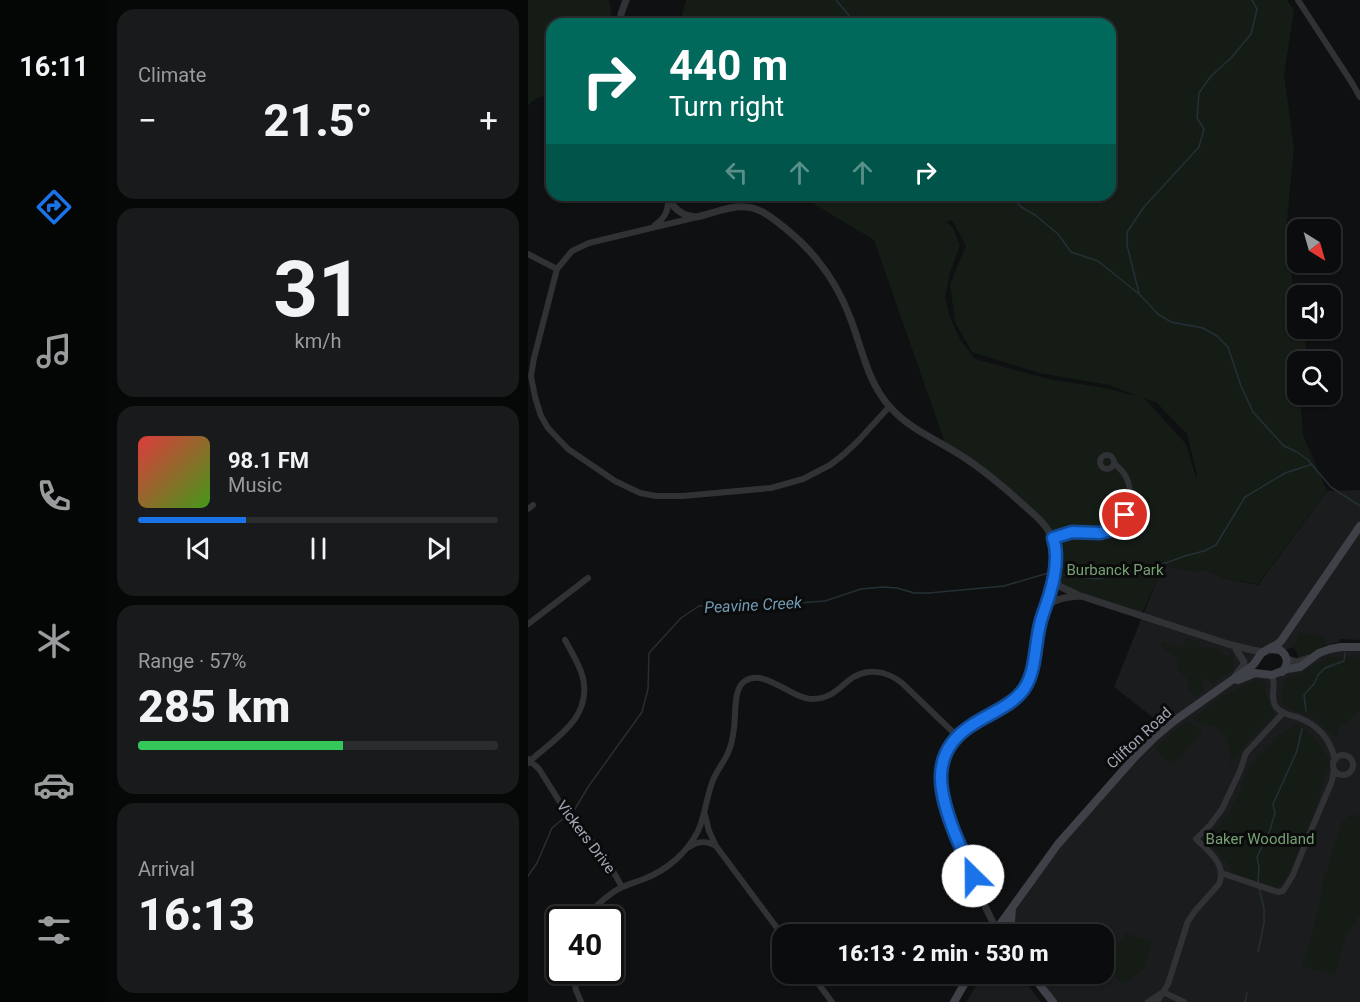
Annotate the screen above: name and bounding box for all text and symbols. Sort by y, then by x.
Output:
text: 440 m [669,41,788,90]
icon: right [570,42,648,120]
text: 16:11 [19,51,89,83]
text: Climate [138,63,206,87]
text: Turn right [669,91,784,123]
text: 21.5° [264,94,373,147]
text: − [138,101,157,140]
text: + [479,101,498,140]
icon: left [720,156,753,189]
icon: ahead [783,156,816,189]
icon: ahead [846,156,879,189]
icon: right [909,156,942,189]
icon: directions [33,186,75,228]
north arrow [1287,219,1341,273]
map controls [1287,219,1341,405]
text: 31 [273,244,363,335]
button: sound [1287,285,1341,339]
text: km/h [295,329,341,353]
icon: music [33,330,75,372]
button: search [1287,351,1341,405]
text: 98.1 FM [228,448,309,473]
text: Music [228,473,282,497]
icon: phone [33,475,75,517]
pin [1099,489,1150,540]
icon: arrive [1108,498,1141,531]
icon: previous [182,532,215,565]
icon: pause [302,532,335,565]
icon: next [422,532,455,565]
park label: Burbanck Park [1067,561,1164,579]
water label: Peavine Creek [704,593,803,617]
icon: climate [33,620,75,662]
text: Range · 57% [138,649,246,673]
text: 285 km [138,680,290,733]
street label: Clifton Road [1103,703,1175,773]
icon: car [33,764,75,806]
street label: Vickers Drive [553,797,619,877]
park label: Baker Woodland [1206,830,1314,848]
position arrow [941,844,1005,908]
text: Arrival [138,857,195,881]
text: 16:13 [138,888,255,941]
speed limit sign: 40 [546,906,624,984]
icon: filters [33,909,75,951]
text: 16:13 · 2 min · 530 m [838,941,1048,966]

